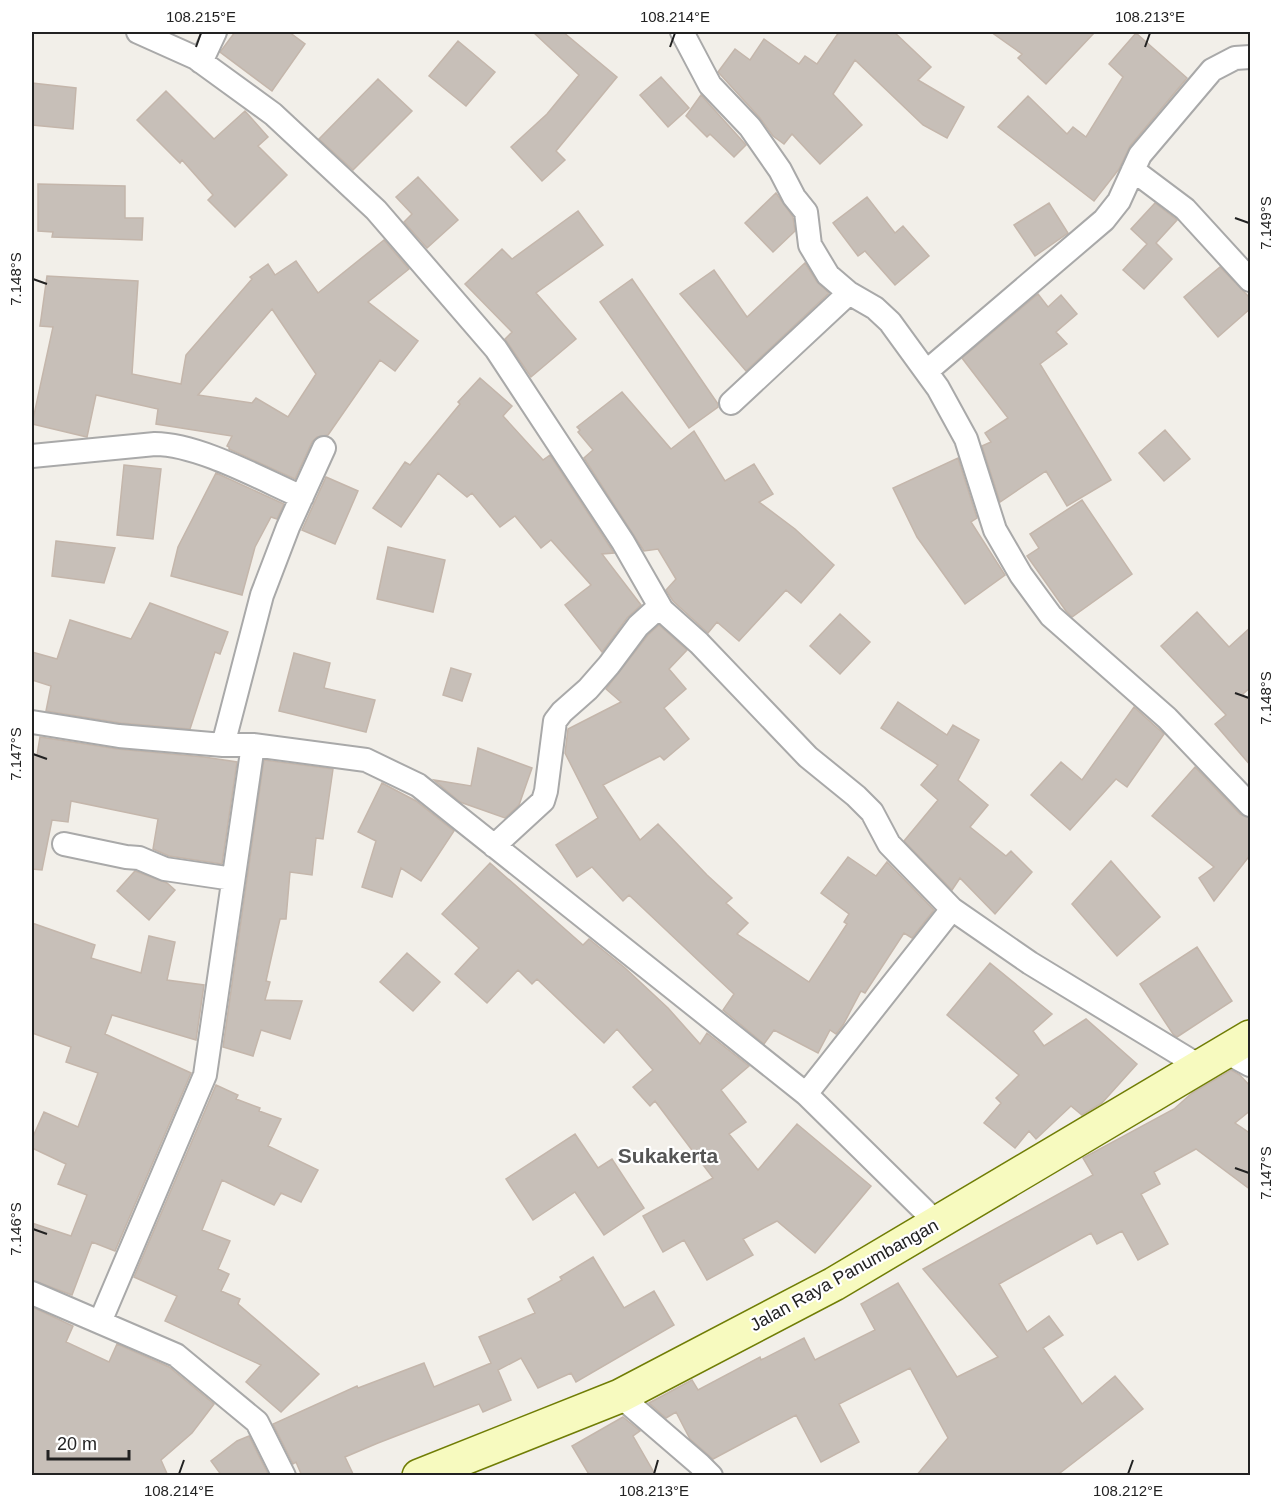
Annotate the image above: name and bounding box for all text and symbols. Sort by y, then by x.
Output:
text: 108.215°E [166,8,236,25]
text: 108.214°E [640,8,710,25]
text: 108.213°E [1115,8,1185,25]
text: 7.149°S [1257,196,1274,250]
text: 7.148°S [7,252,24,306]
text: 7.148°S [1257,671,1274,725]
text: 7.147°S [7,727,24,781]
district label: Sukakerta [618,1144,719,1167]
text: 7.147°S [1257,1146,1274,1200]
text: 7.146°S [7,1202,24,1256]
street label: Jalan Raya Panumbangan [746,1215,942,1335]
scale bar [48,1423,129,1461]
text: 20 m [57,1434,97,1454]
text: 108.214°E [144,1482,214,1499]
text: 108.213°E [619,1482,689,1499]
text: 108.212°E [1093,1482,1163,1499]

